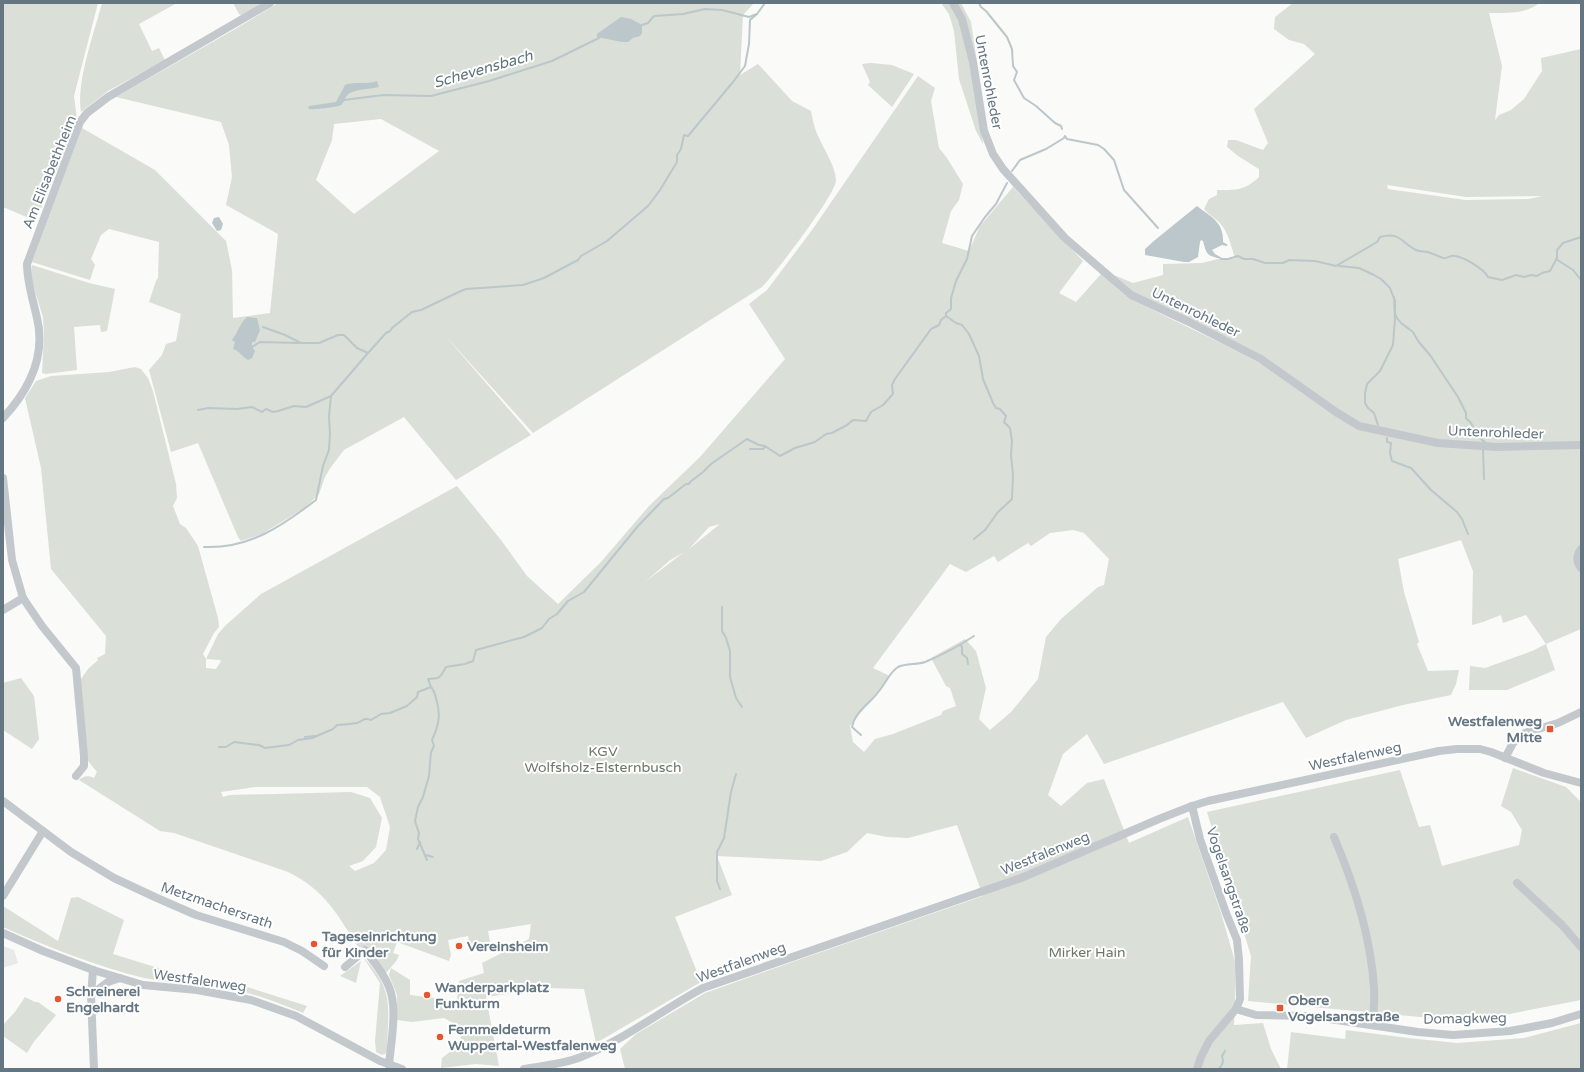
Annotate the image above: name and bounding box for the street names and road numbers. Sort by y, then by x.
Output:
street label: Untenrohleder [971,33,1006,132]
street label: Am Elisabethheim [19,113,80,231]
street label: Untenrohleder [1149,284,1243,341]
street label: Untenrohleder [1448,422,1545,443]
street label: Westfalenweg [1307,738,1403,775]
street label: Vogelsangstraße [1202,825,1255,936]
street label: Westfalenweg [998,828,1092,879]
street label: Metzmachersrath [159,878,275,933]
street label: Westfalenweg [694,938,788,987]
street label: Westfalenweg [152,966,248,995]
street label: Domagkweg [1423,1009,1507,1028]

